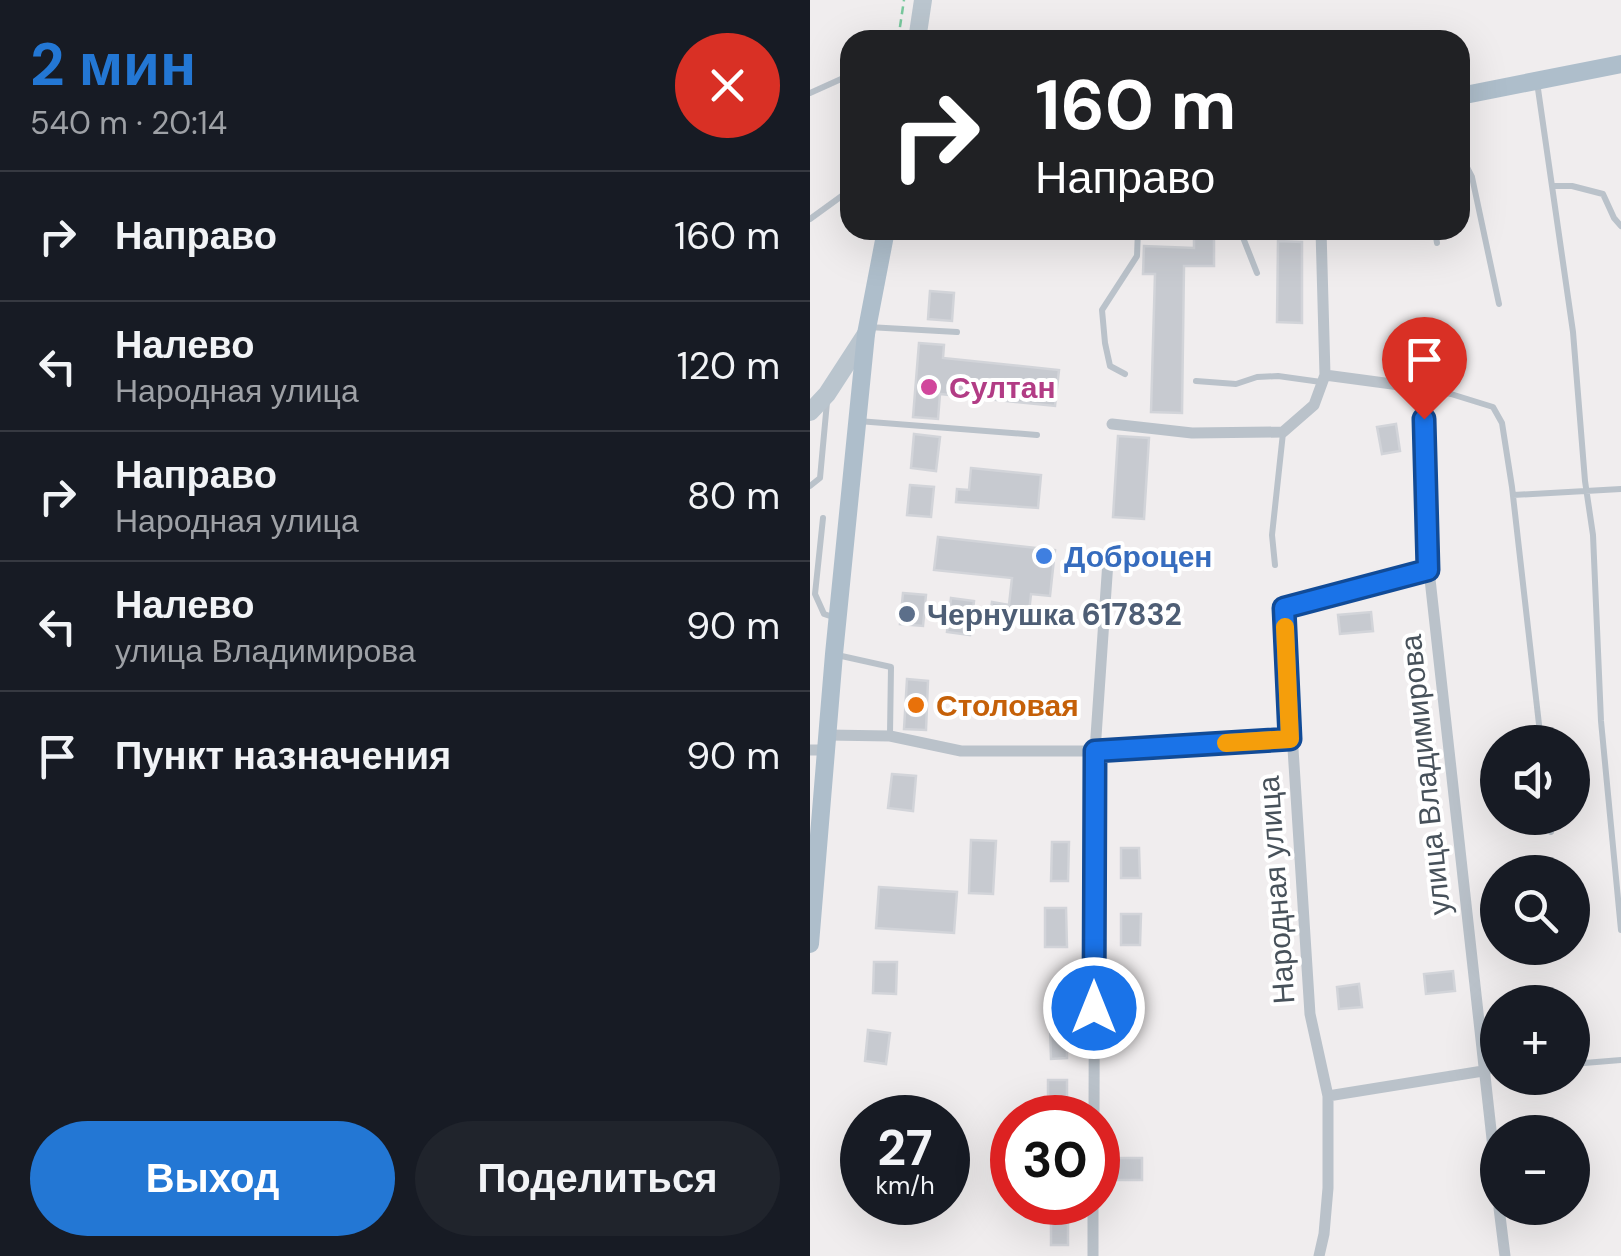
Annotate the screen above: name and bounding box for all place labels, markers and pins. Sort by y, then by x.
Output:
pin [1382,317,1467,420]
place label: Султан [949,368,1056,407]
marker: Султан [918,376,940,398]
place label: Доброцен [1064,537,1213,576]
marker: Доброцен [1033,545,1055,567]
place label: Чернушка 617832 [927,595,1182,634]
marker: Чернушка 617832 [896,603,918,625]
place label: Столовая [936,686,1079,725]
marker: Столовая [905,694,927,716]

